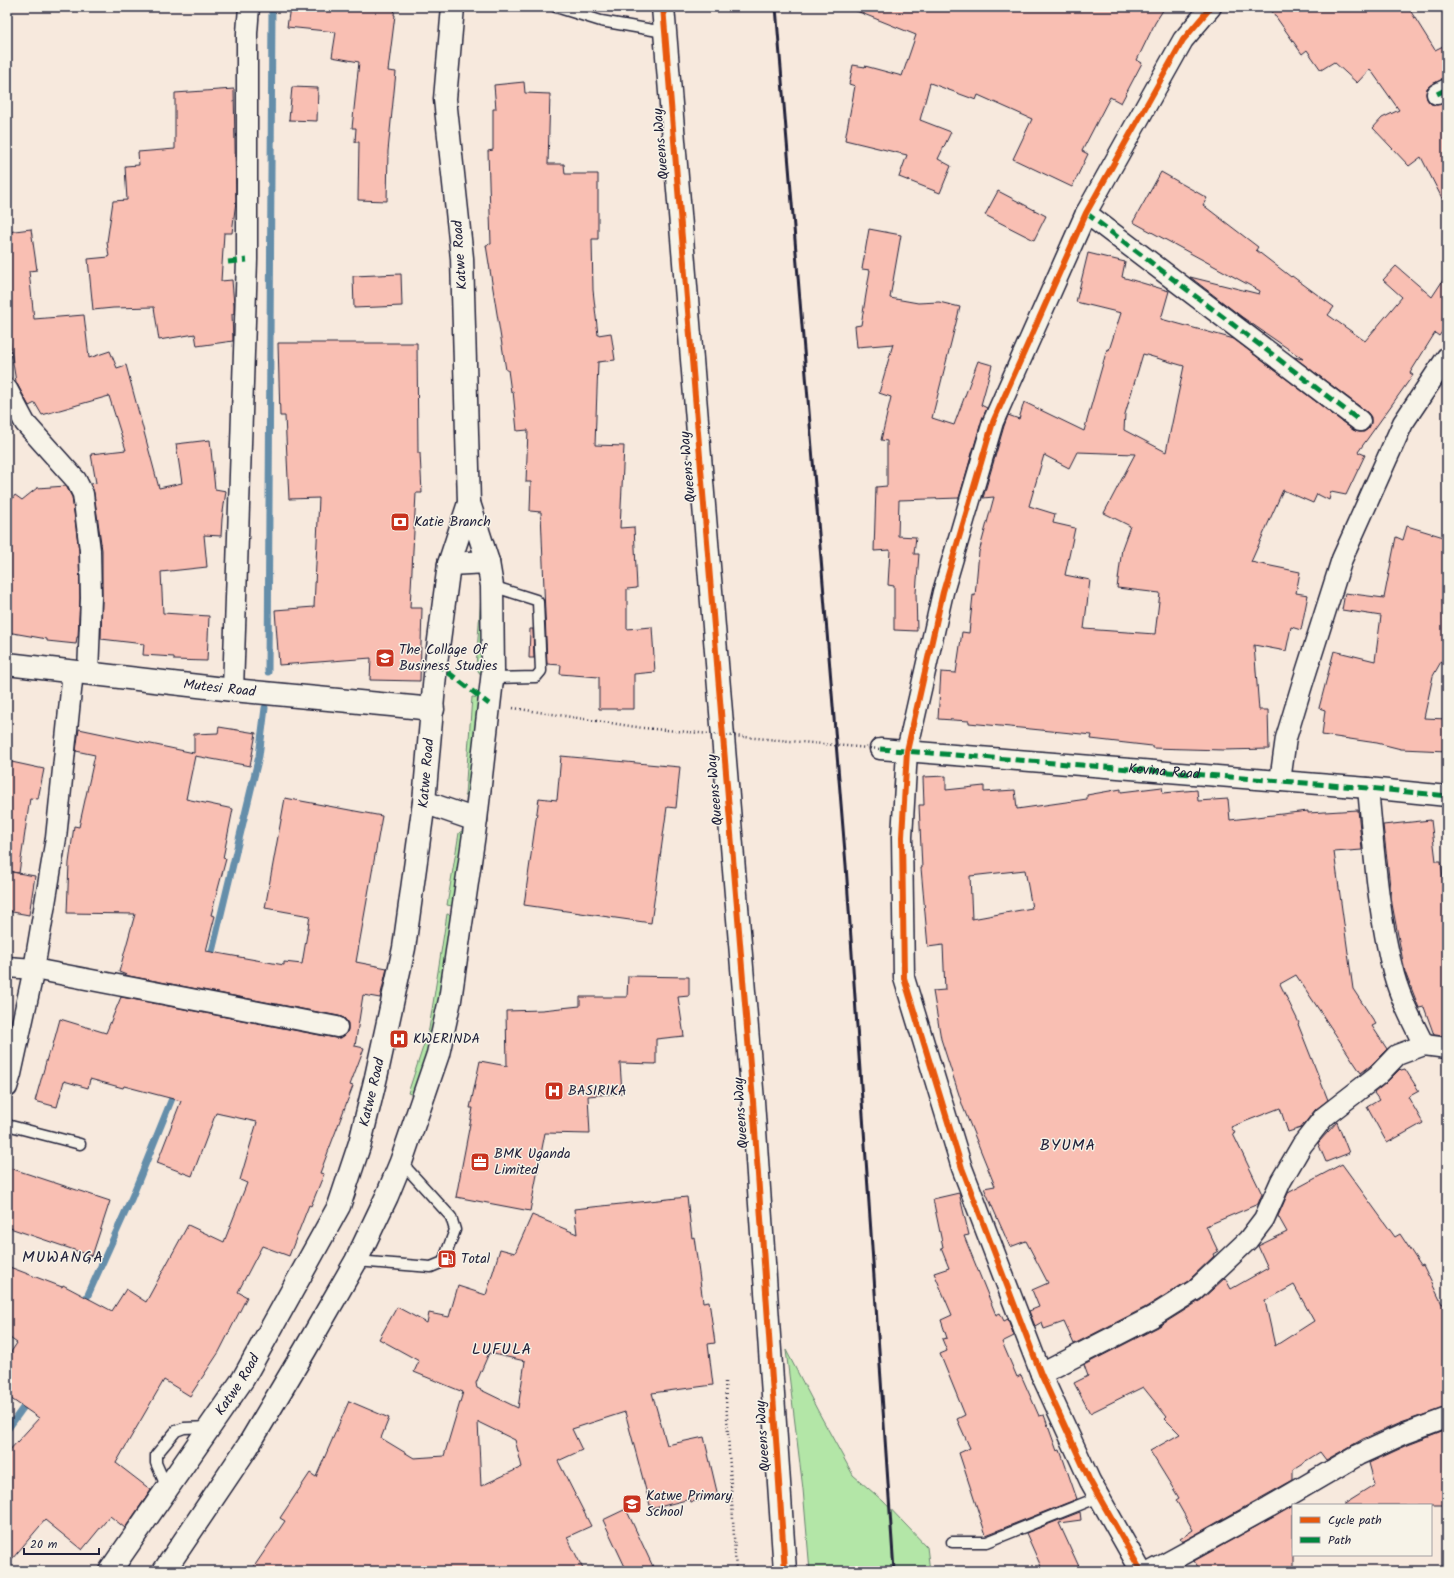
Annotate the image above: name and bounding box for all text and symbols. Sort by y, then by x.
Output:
street label: Queens Way [647,107,675,181]
street label: Katwe Road [447,218,473,291]
street label: Queens Way [674,430,702,504]
bank icon: Katie Branch [389,511,411,533]
place label: Katie Branch [414,511,491,533]
place label: The Collage Of Business Studies [399,639,497,677]
school or university icon: The Collage Of Business Studies [374,647,396,669]
street label: Mutesi Road [182,673,258,703]
street label: Katwe Road [412,737,441,809]
street label: Queens Way [701,753,729,827]
street label: Kevina Road [1128,758,1202,786]
hospital icon: KWERINDA [388,1028,410,1050]
place label: KWERINDA [413,1028,480,1050]
street label: Katwe Road [353,1055,391,1129]
street label: Queens Way [728,1076,754,1149]
hospital icon: BASIRIKA [543,1080,565,1102]
place label: BASIRIKA [568,1080,627,1102]
district label: BYUMA [1040,1133,1096,1158]
place label: BMK Uganda Limited [494,1143,570,1181]
office icon: BMK Uganda Limited [469,1151,491,1173]
district label: MUWANGA [22,1245,104,1270]
fuel station icon: Total [436,1248,458,1270]
place label: Total [461,1248,491,1270]
district label: LUFULA [472,1337,532,1362]
street label: Katwe Road [210,1349,266,1420]
street label: Queens Way [750,1399,776,1472]
place label: Katwe Primary School [646,1485,733,1523]
school or university icon: Katwe Primary School [621,1493,643,1515]
legend [1292,1504,1432,1556]
text: Cycle path [1328,1511,1382,1530]
scale bar [24,1530,99,1556]
text: Path [1328,1531,1351,1550]
text: 20 m [30,1535,58,1554]

